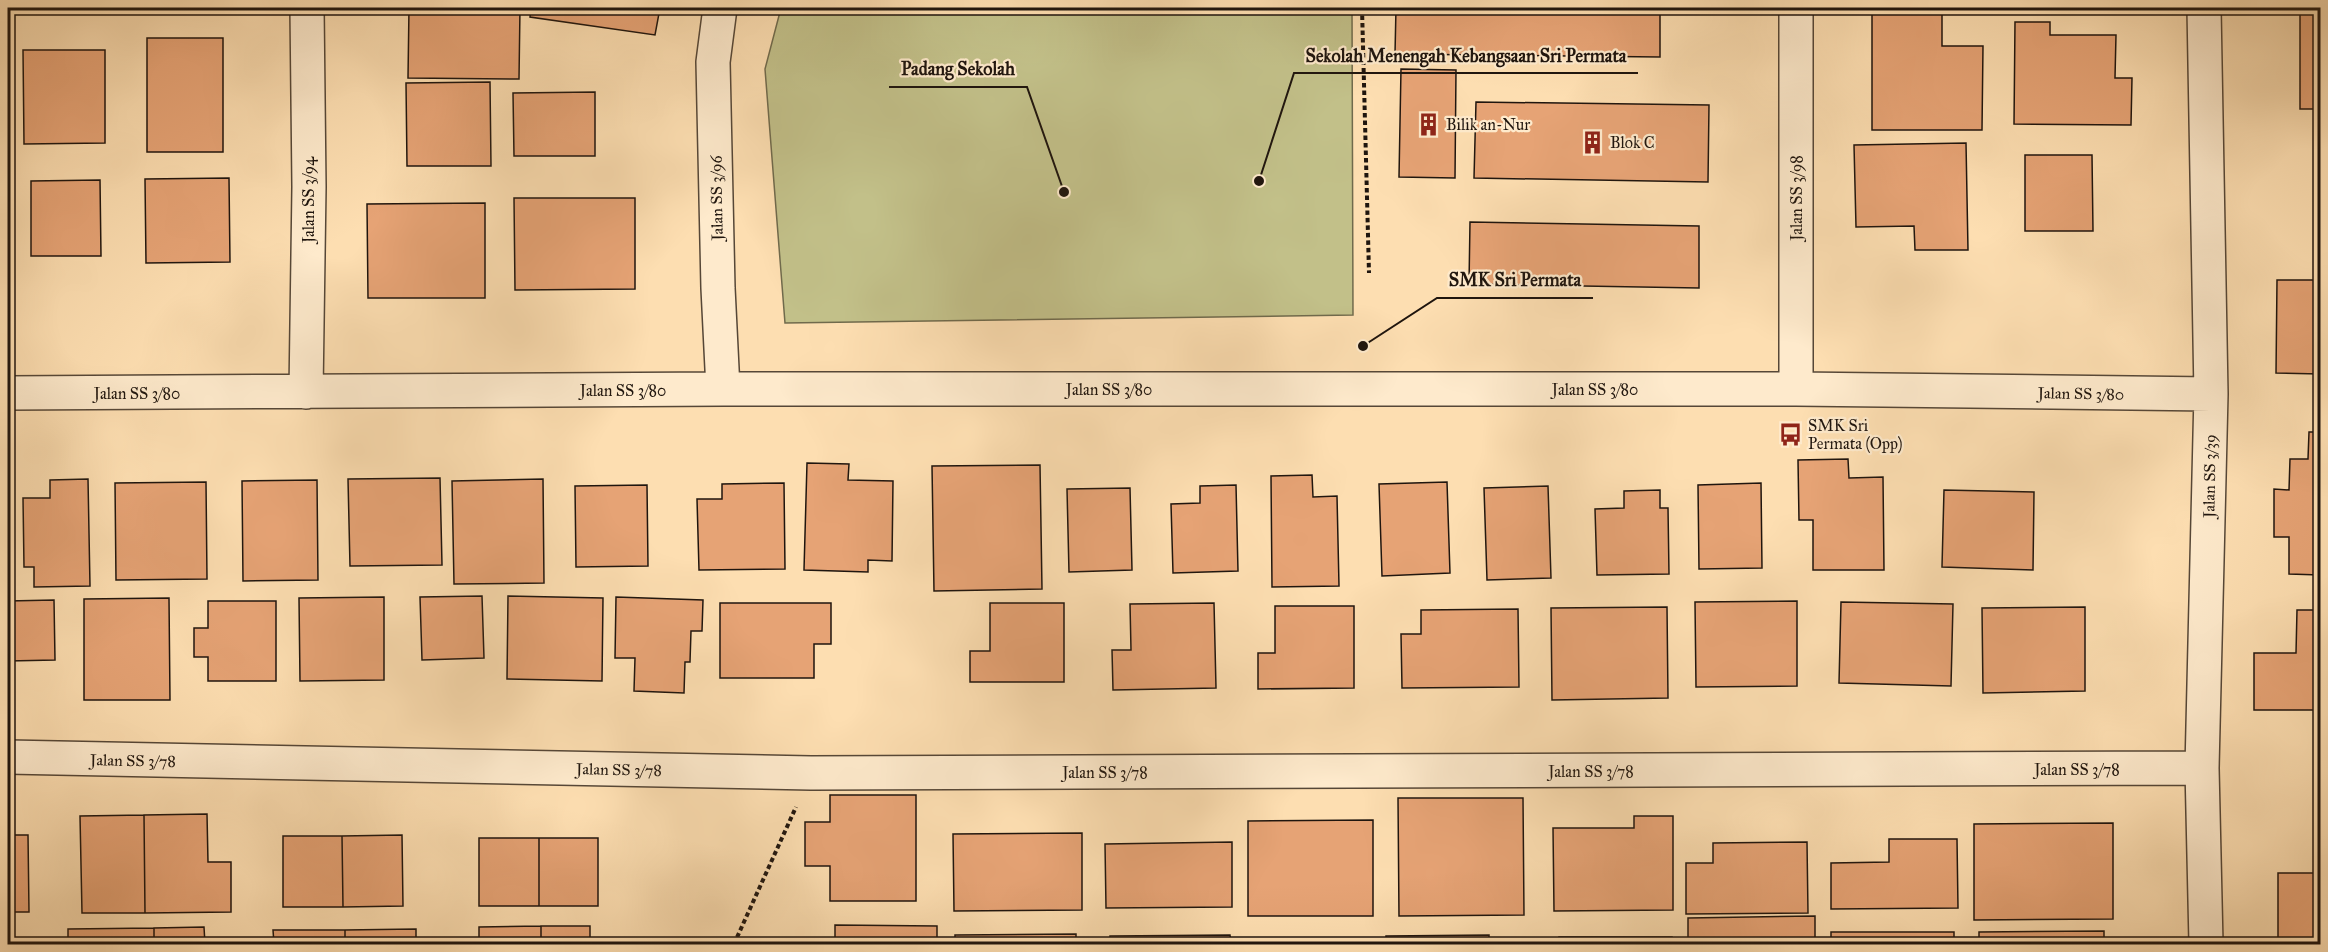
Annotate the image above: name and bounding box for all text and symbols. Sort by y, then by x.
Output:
callout: Sekolah Menengah Kebangsaan Sri Permata [1294,37,1638,73]
text: Sekolah Menengah Kebangsaan Sri Permata [1306,45,1627,68]
callout: Padang Sekolah [889,51,1027,87]
text: Padang Sekolah [901,58,1016,81]
building icon: Bilik an-Nur [1415,111,1441,137]
place label: Bilik an-Nur [1446,115,1530,134]
building icon: Blok C [1579,129,1605,155]
place label: Blok C [1610,133,1655,152]
street label: Jalan SS 3/96 [706,154,728,243]
street label: Jalan SS 3/98 [1787,155,1807,243]
street label: Jalan SS 3/94 [299,156,319,245]
callout: SMK Sri Permata [1437,262,1593,298]
text: SMK Sri Permata [1449,269,1582,291]
street label: Jalan SS 3/80 [1064,380,1152,400]
street label: Jalan SS 3/80 [1550,380,1638,400]
street label: Jalan SS 3/80 [578,381,666,401]
street label: Jalan SS 3/80 [2036,383,2124,405]
street label: Jalan SS 3/80 [92,384,180,404]
place label: SMK Sri Permata (Opp) [1808,416,1903,454]
bus stop icon: SMK Sri Permata (Opp) [1777,421,1803,447]
street label: Jalan SS 3/39 [2199,434,2221,520]
street label: Jalan SS 3/78 [88,750,176,772]
street label: Jalan SS 3/78 [574,759,662,781]
street label: Jalan SS 3/78 [2032,760,2120,780]
street label: Jalan SS 3/78 [1546,762,1634,782]
street label: Jalan SS 3/78 [1060,763,1148,783]

